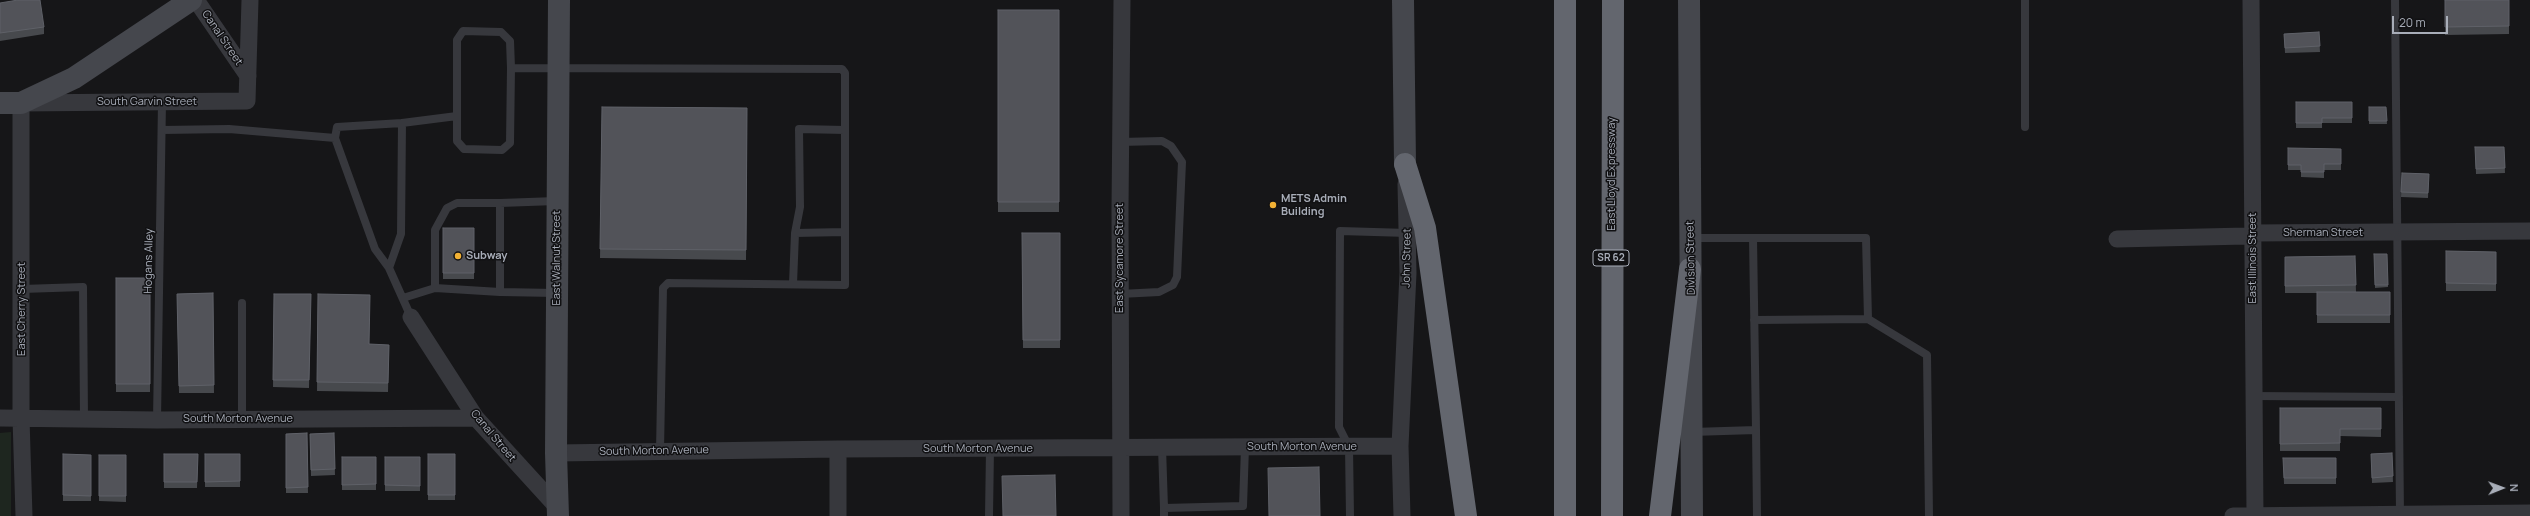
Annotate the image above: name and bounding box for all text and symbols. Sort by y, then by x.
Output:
street label: Canal Street [199,8,245,68]
scale bar [2394,8,2450,34]
text: 20 m [2399,14,2426,31]
street label: South Garvin Street [97,95,197,109]
street label: East Lloyd Expressway [1605,117,1619,231]
place label: METS Admin Building [1281,192,1347,218]
marker: METS Admin Building [1268,200,1278,210]
street label: East Sycamore Street [1113,203,1127,313]
street label: East Walnut Street [550,210,564,306]
street label: East Illinois Street [2246,213,2260,303]
street label: Division Street [1684,221,1698,295]
street label: Sherman Street [2283,226,2363,240]
street label: Hogans Alley [142,228,156,294]
street label: John Street [1400,228,1414,288]
place label: Subway [466,249,507,263]
road number: SR 62 [1593,250,1629,266]
marker: Subway [453,251,463,261]
street label: East Cherry Street [15,262,29,356]
street label: Canal Street [467,407,519,465]
street label: South Morton Avenue [183,412,293,426]
street label: South Morton Avenue [1247,440,1357,454]
street label: South Morton Avenue [923,442,1033,456]
street label: South Morton Avenue [599,443,709,459]
north arrow [2482,468,2522,508]
text: N [2507,484,2522,492]

